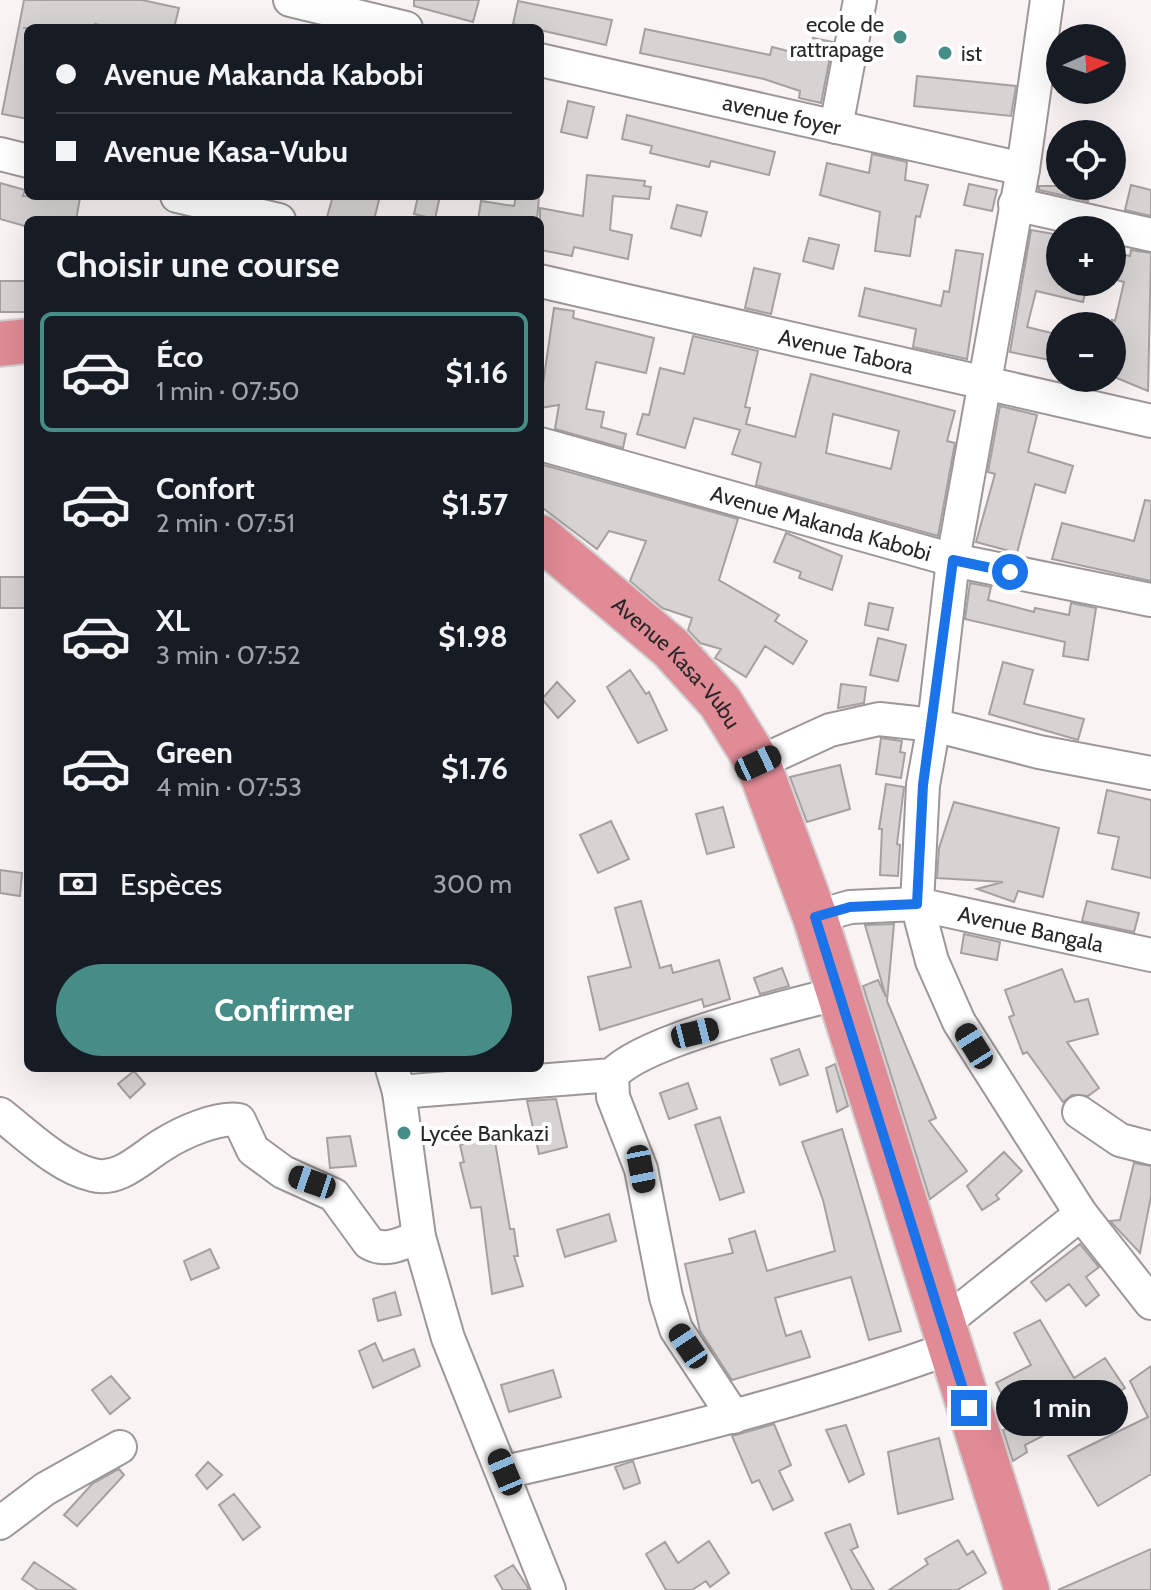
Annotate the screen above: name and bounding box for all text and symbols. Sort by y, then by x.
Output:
place label: ecole de rattrapage [790,11,884,63]
north arrow [1046,24,1126,104]
map controls [1046,24,1126,392]
marker: ecole de rattrapage [891,28,909,46]
place label: ist [961,40,983,67]
marker: ist [936,44,954,62]
text: Avenue Makanda Kabobi [104,56,424,93]
street label: avenue foyer [720,88,844,141]
button: locate [1046,120,1126,200]
text: Avenue Kasa-Vubu [104,133,348,170]
button: + [1046,216,1126,296]
text: Choisir une course [56,242,339,286]
button: − [1046,312,1126,392]
street label: Avenue Tabora [776,323,916,380]
icon: car [60,336,132,408]
text: Éco [156,338,203,375]
text: $1.16 [445,354,508,391]
text: 1 min · 07:50 [156,375,300,407]
icon: car [60,468,132,540]
text: Confort [156,470,255,507]
street label: Avenue Makanda Kabobi [708,479,934,567]
text: $1.57 [441,486,508,523]
text: 2 min · 07:51 [156,507,295,539]
route start [992,554,1028,590]
street label: Avenue Kasa-Vubu [607,591,747,733]
icon: car [60,600,132,672]
text: XL [156,602,190,639]
text: $1.98 [438,618,508,655]
text: 3 min · 07:52 [156,639,301,671]
icon: car [60,732,132,804]
text: Green [156,734,233,771]
car [731,742,785,784]
text: $1.76 [441,750,508,787]
text: 4 min · 07:53 [156,771,302,803]
icon: cash [56,862,100,906]
text: Espèces [120,866,222,903]
text: 300 m [433,868,512,900]
street label: Avenue Bangala [956,900,1107,958]
button: Confirmer [56,964,512,1056]
car [669,1016,721,1050]
car [951,1019,997,1073]
place label: Lycée Bankazi [420,1120,549,1147]
marker: Lycée Bankazi [395,1124,413,1142]
car [625,1143,657,1195]
car [285,1163,339,1201]
car [665,1319,711,1373]
callout: 1 min [997,1380,1129,1436]
route end [951,1390,987,1426]
text: 1 min [1033,1392,1091,1424]
car [485,1445,525,1499]

